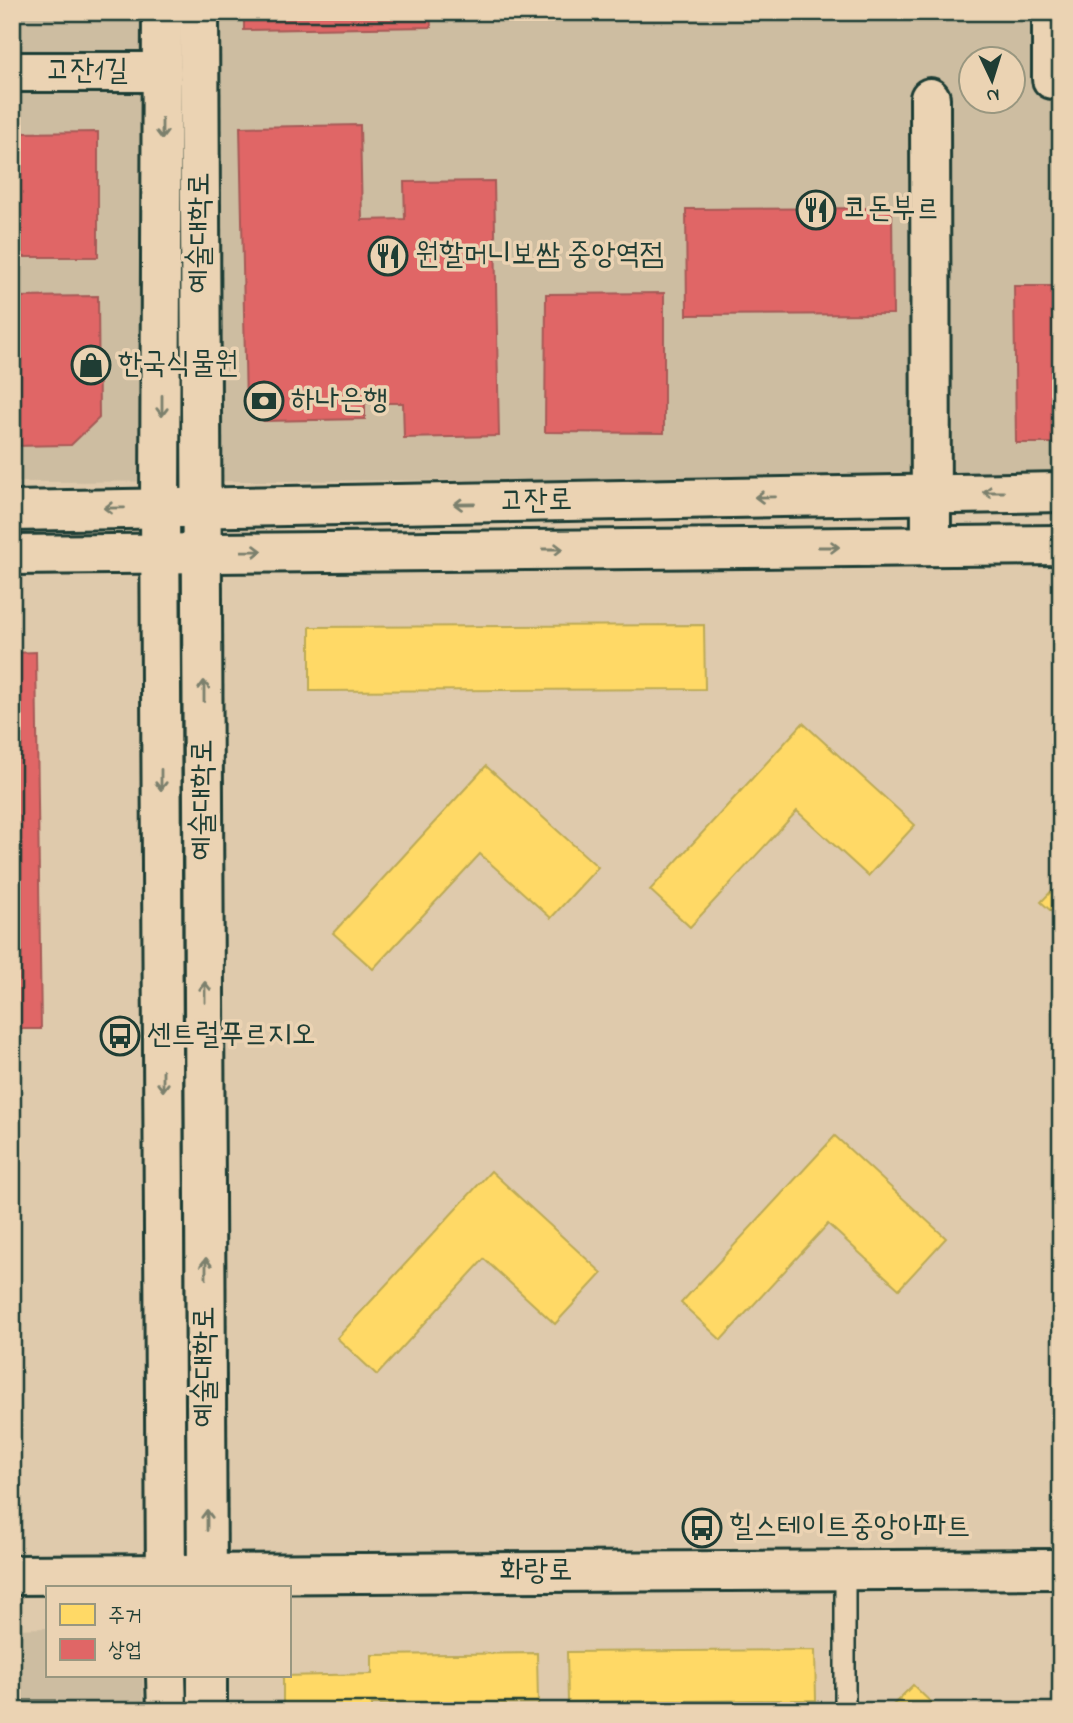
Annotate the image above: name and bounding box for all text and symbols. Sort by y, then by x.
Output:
north arrow [958,46,1028,116]
street label: 고잔1길 [46,50,128,94]
text: N [985,81,1000,108]
one-way arrow [155,118,169,141]
street label: 예술대학로 [179,173,223,293]
place label: 코돈부르 [843,188,940,232]
restaurant icon: 코돈부르 [795,189,837,231]
place label: 원할머니보쌈 중앙역점 [415,234,664,278]
restaurant icon: 원할머니보쌈 중앙역점 [367,235,409,277]
place label: 한국식물원 [118,343,239,387]
shop icon: 한국식물원 [70,344,112,386]
place label: 하나은행 [291,379,388,423]
bank icon: 하나은행 [243,380,285,422]
one-way arrow [155,394,169,417]
street label: 고잔로 [499,479,573,525]
one-way arrow [981,486,1004,499]
one-way arrow [754,490,777,503]
one-way arrow [453,497,476,510]
one-way arrow [103,502,126,515]
one-way arrow [818,540,841,554]
one-way arrow [541,542,564,556]
one-way arrow [240,544,263,558]
one-way arrow [197,679,211,702]
street label: 예술대학로 [182,740,226,860]
one-way arrow [154,769,168,792]
one-way arrow [198,980,212,1003]
place label: 센트럴푸르지오 [147,1014,316,1058]
bus stop icon: 센트럴푸르지오 [99,1015,141,1057]
one-way arrow [156,1070,170,1093]
one-way arrow [199,1257,213,1280]
street label: 예술대학로 [184,1307,228,1427]
place label: 힐스테이트중앙아파트 [729,1506,970,1550]
bus stop icon: 힐스테이트중앙아파트 [681,1507,723,1549]
one-way arrow [200,1509,214,1532]
street label: 화랑로 [500,1550,572,1594]
legend [46,1586,290,1678]
text: 주거 [108,1602,142,1632]
text: 상업 [108,1636,142,1666]

